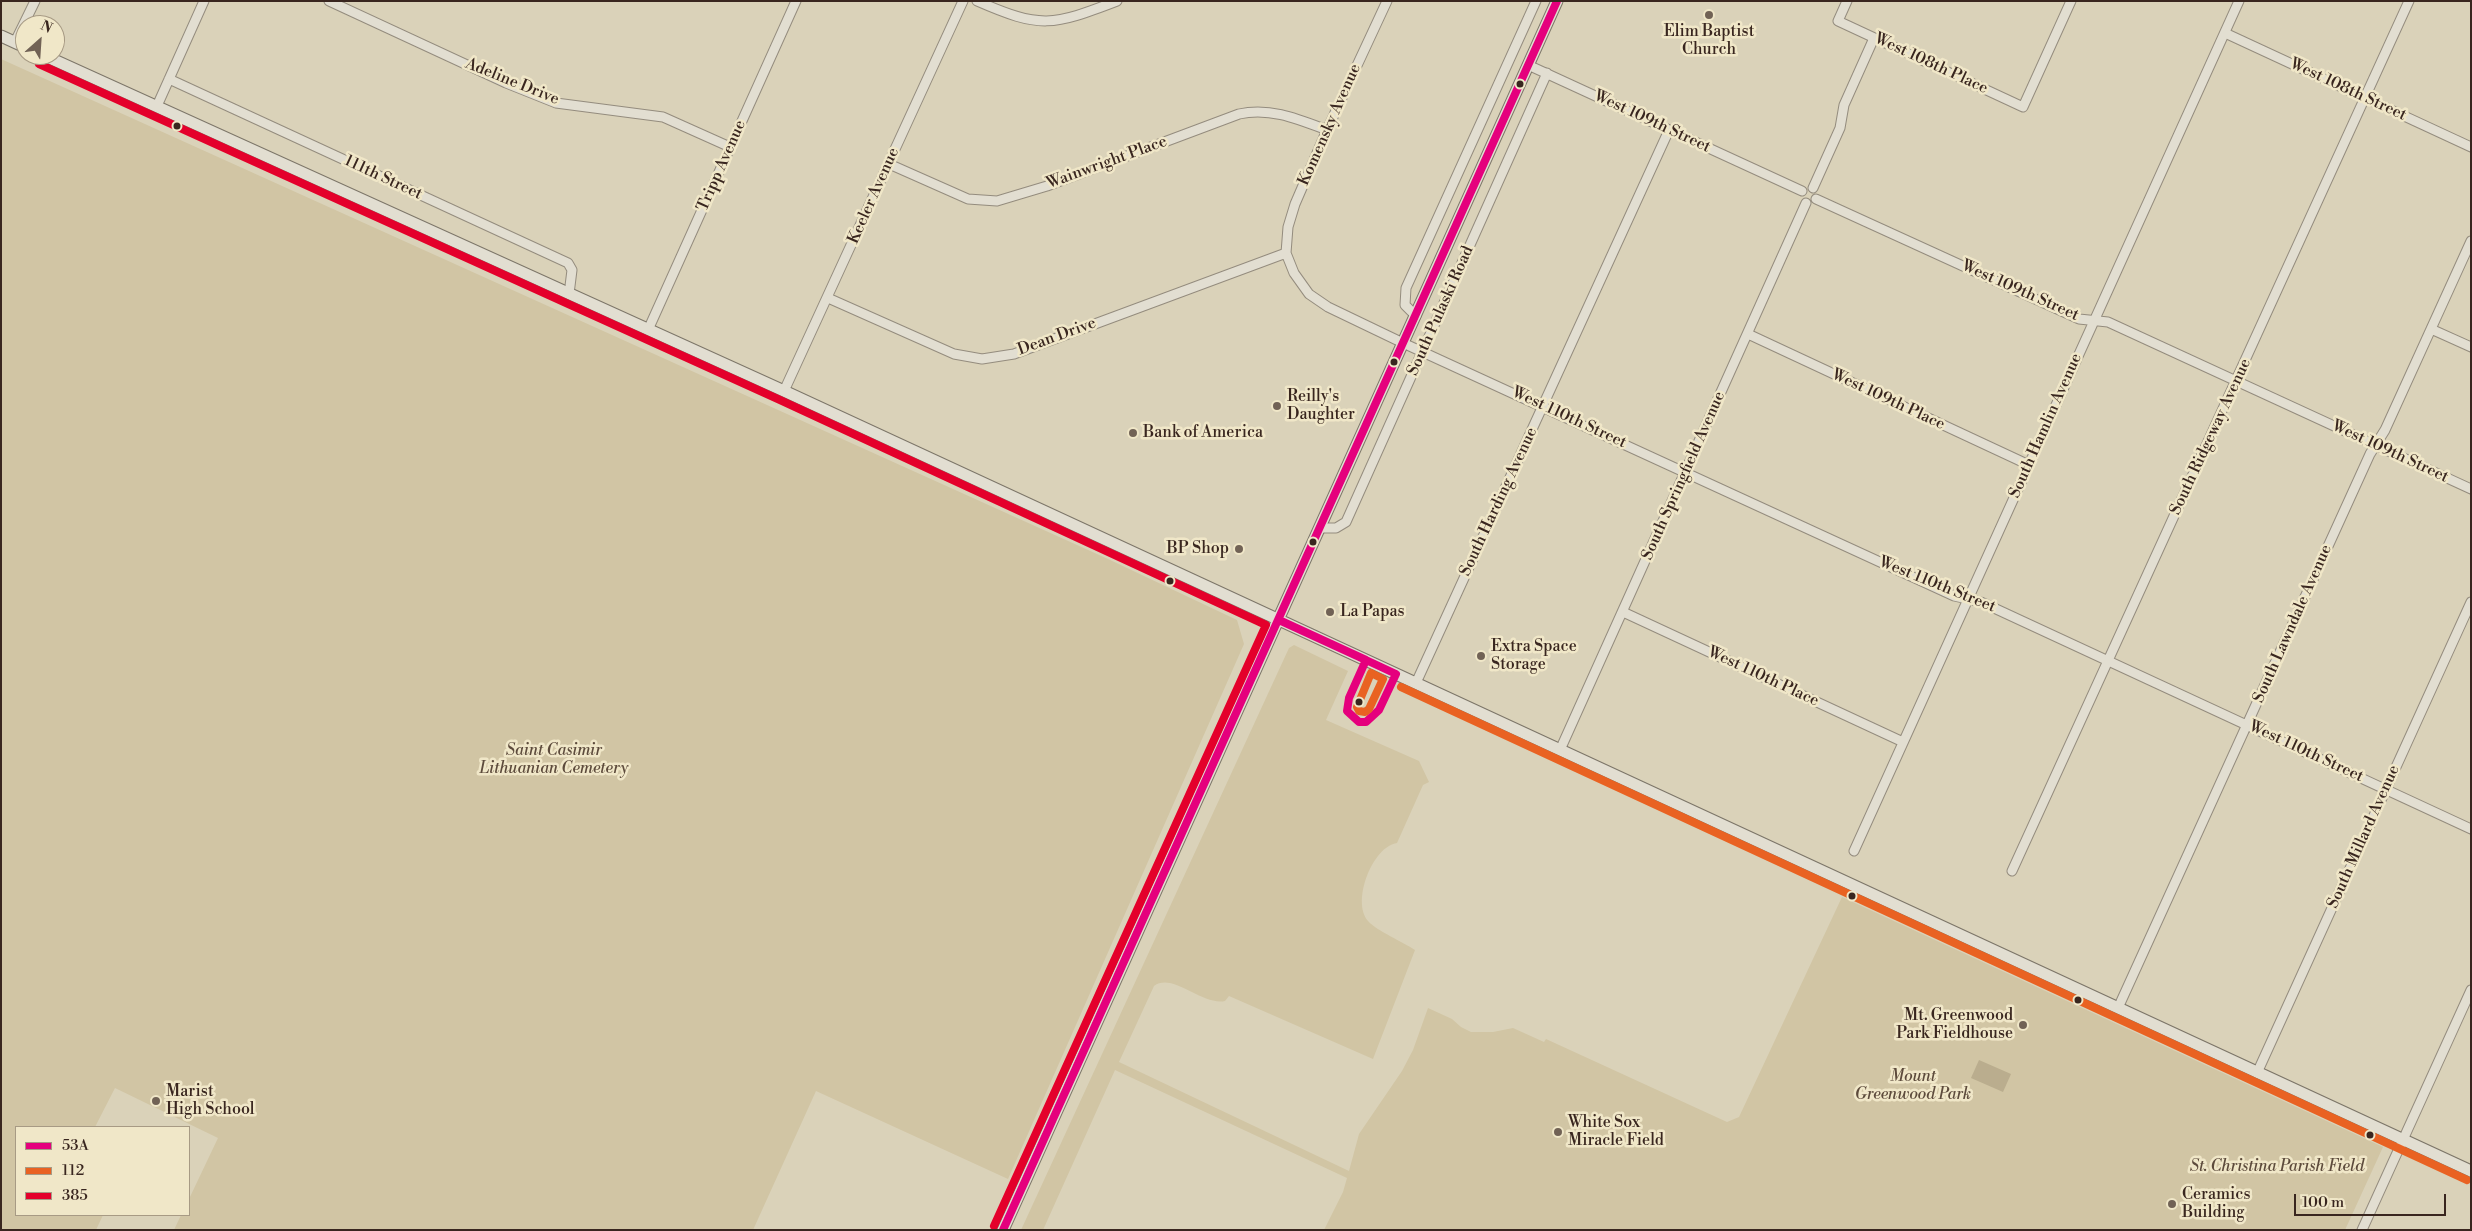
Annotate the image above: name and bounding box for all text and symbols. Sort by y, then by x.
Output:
marker: Elim Baptist Church [1703,9,1715,21]
north arrow [15,15,65,65]
text: N [37,17,55,38]
place label: Elim Baptist Church [1664,22,1754,60]
street label: West 108th Place [1871,29,1991,99]
street label: Adeline Drive [462,54,562,110]
street label: West 108th Street [2287,55,2409,125]
street label: Komensky Avenue [1295,61,1365,189]
unlabelled marker [1515,79,1525,89]
street label: West 109th Street [1591,87,1713,157]
street label: Tripp Avenue [693,118,751,214]
unlabelled marker [172,121,182,131]
street label: Wainwright Place [1044,132,1170,194]
street label: Keeler Avenue [844,145,904,247]
street label: 111th Street [341,152,425,204]
street label: South Pulaski Road [1404,243,1478,379]
street label: West 109th Street [1958,257,2082,325]
street label: Dean Drive [1015,314,1099,360]
street label: South Hamlin Avenue [2005,351,2087,501]
street label: South Ridgeway Avenue [2166,356,2256,518]
unlabelled marker [1389,357,1399,367]
street label: West 109th Place [1828,365,1948,435]
street label: West 110th Street [1509,383,1629,453]
place label: Reilly's Daughter [1287,387,1355,425]
street label: South Springfield Avenue [1638,389,1730,563]
marker: Reilly's Daughter [1271,400,1283,412]
street label: West 109th Street [2329,417,2451,487]
place label: Bank of America [1143,423,1263,443]
street label: South Harding Avenue [1456,425,1542,579]
marker: Bank of America [1127,427,1139,439]
unlabelled marker [1308,537,1318,547]
place label: BP Shop [1167,539,1229,559]
street label: South Lawndale Avenue [2249,542,2337,706]
marker: BP Shop [1233,543,1245,555]
street label: West 110th Street [1876,553,1998,617]
unlabelled marker [1165,576,1175,586]
place label: La Papas [1340,602,1405,622]
marker: La Papas [1324,606,1336,618]
place label: Extra Space Storage [1491,637,1577,675]
street label: West 110th Place [1704,643,1822,711]
marker: Extra Space Storage [1475,650,1487,662]
unlabelled marker [1354,697,1364,707]
street label: West 110th Street [2246,717,2366,787]
park label: Saint Casimir Lithuanian Cemetery [480,741,628,779]
street label: South Millard Avenue [2324,762,2404,912]
unlabelled marker [1847,891,1857,901]
unlabelled marker [2073,995,2083,1005]
place label: Mt. Greenwood Park Fieldhouse [1896,1006,2013,1044]
marker: Mt. Greenwood Park Fieldhouse [2017,1019,2029,1031]
park label: Mount Greenwood Park [1855,1067,1971,1105]
place label: Marist High School [166,1082,255,1120]
marker: Marist High School [150,1095,162,1107]
place label: White Sox Miracle Field [1568,1113,1664,1151]
legend [15,1126,190,1216]
marker: White Sox Miracle Field [1552,1126,1564,1138]
unlabelled marker [2365,1130,2375,1140]
text: 53A [62,1136,89,1155]
park label: St. Christina Parish Field [2190,1157,2364,1177]
text: 112 [62,1161,84,1180]
scale bar [2297,1184,2450,1216]
place label: Ceramics Building [2182,1185,2250,1223]
text: 385 [62,1186,88,1205]
text: 100 m [2302,1193,2344,1212]
marker: Ceramics Building [2166,1198,2178,1210]

